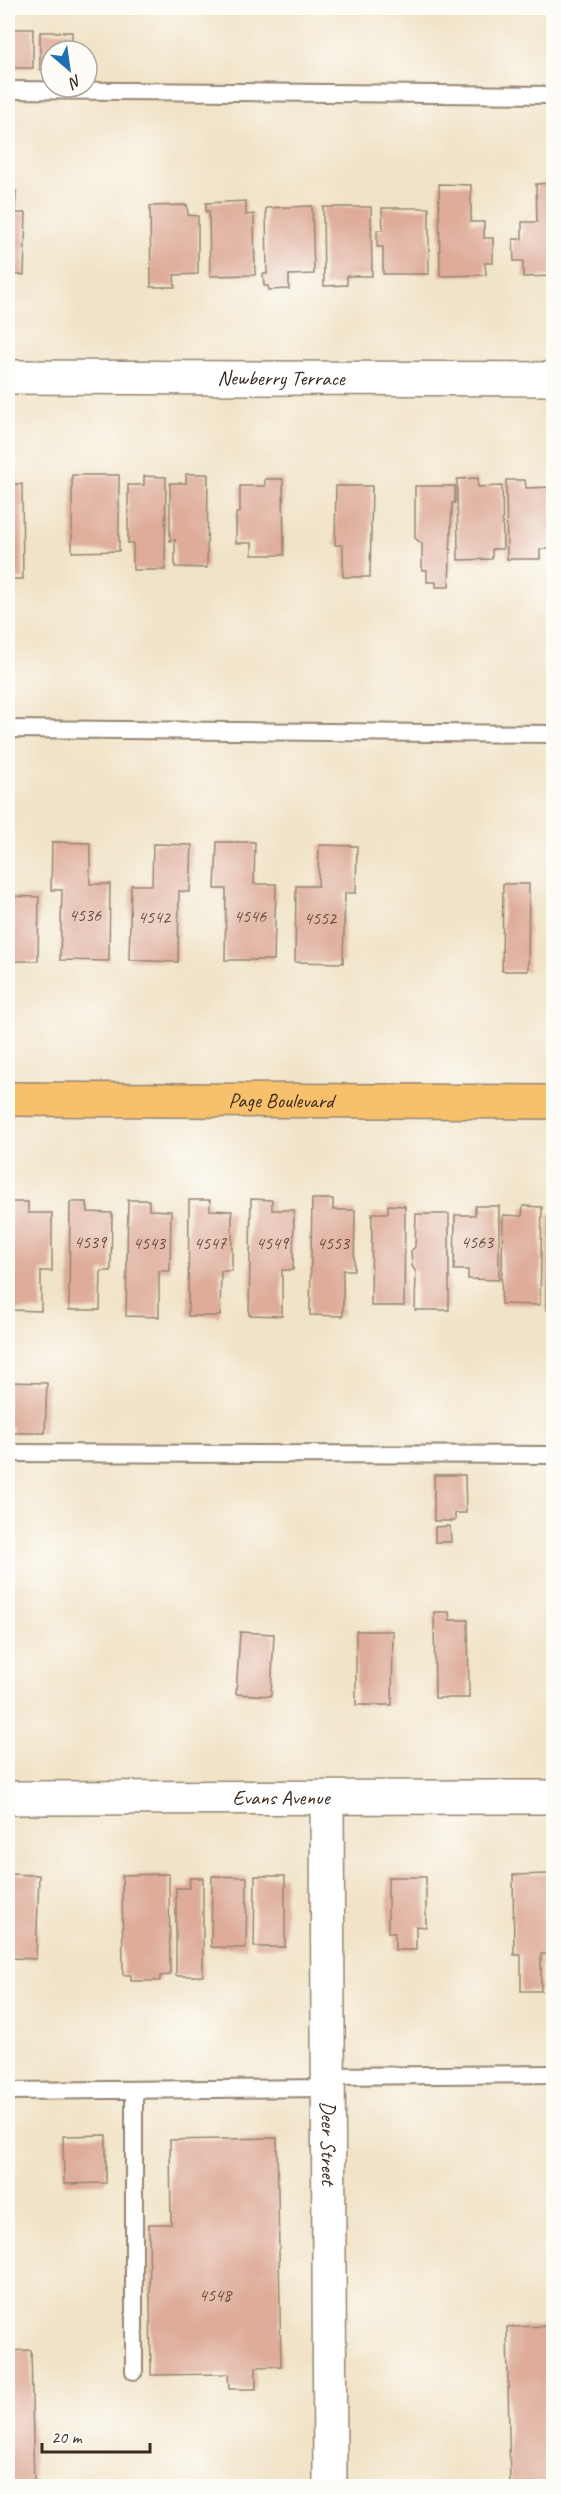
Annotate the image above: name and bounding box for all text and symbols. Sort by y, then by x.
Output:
north arrow [39,39,99,99]
text: N [64,70,85,94]
street label: Newberry Terrace [217,365,346,391]
house number: 4536 [69,904,102,926]
house number: 4546 [234,905,267,927]
house number: 4542 [138,906,172,928]
house number: 4552 [304,907,338,929]
street label: Page Boulevard [228,1087,337,1114]
house number: 4539 [74,1231,108,1253]
house number: 4563 [461,1231,495,1253]
house number: 4543 [133,1232,167,1254]
house number: 4547 [194,1232,227,1254]
house number: 4549 [256,1232,290,1254]
house number: 4553 [317,1232,351,1254]
street label: Evans Avenue [232,1784,332,1811]
street label: Deer Street [315,2101,342,2187]
house number: 4548 [199,2284,233,2306]
scale bar [42,2416,150,2454]
text: 20 m [51,2426,84,2448]

